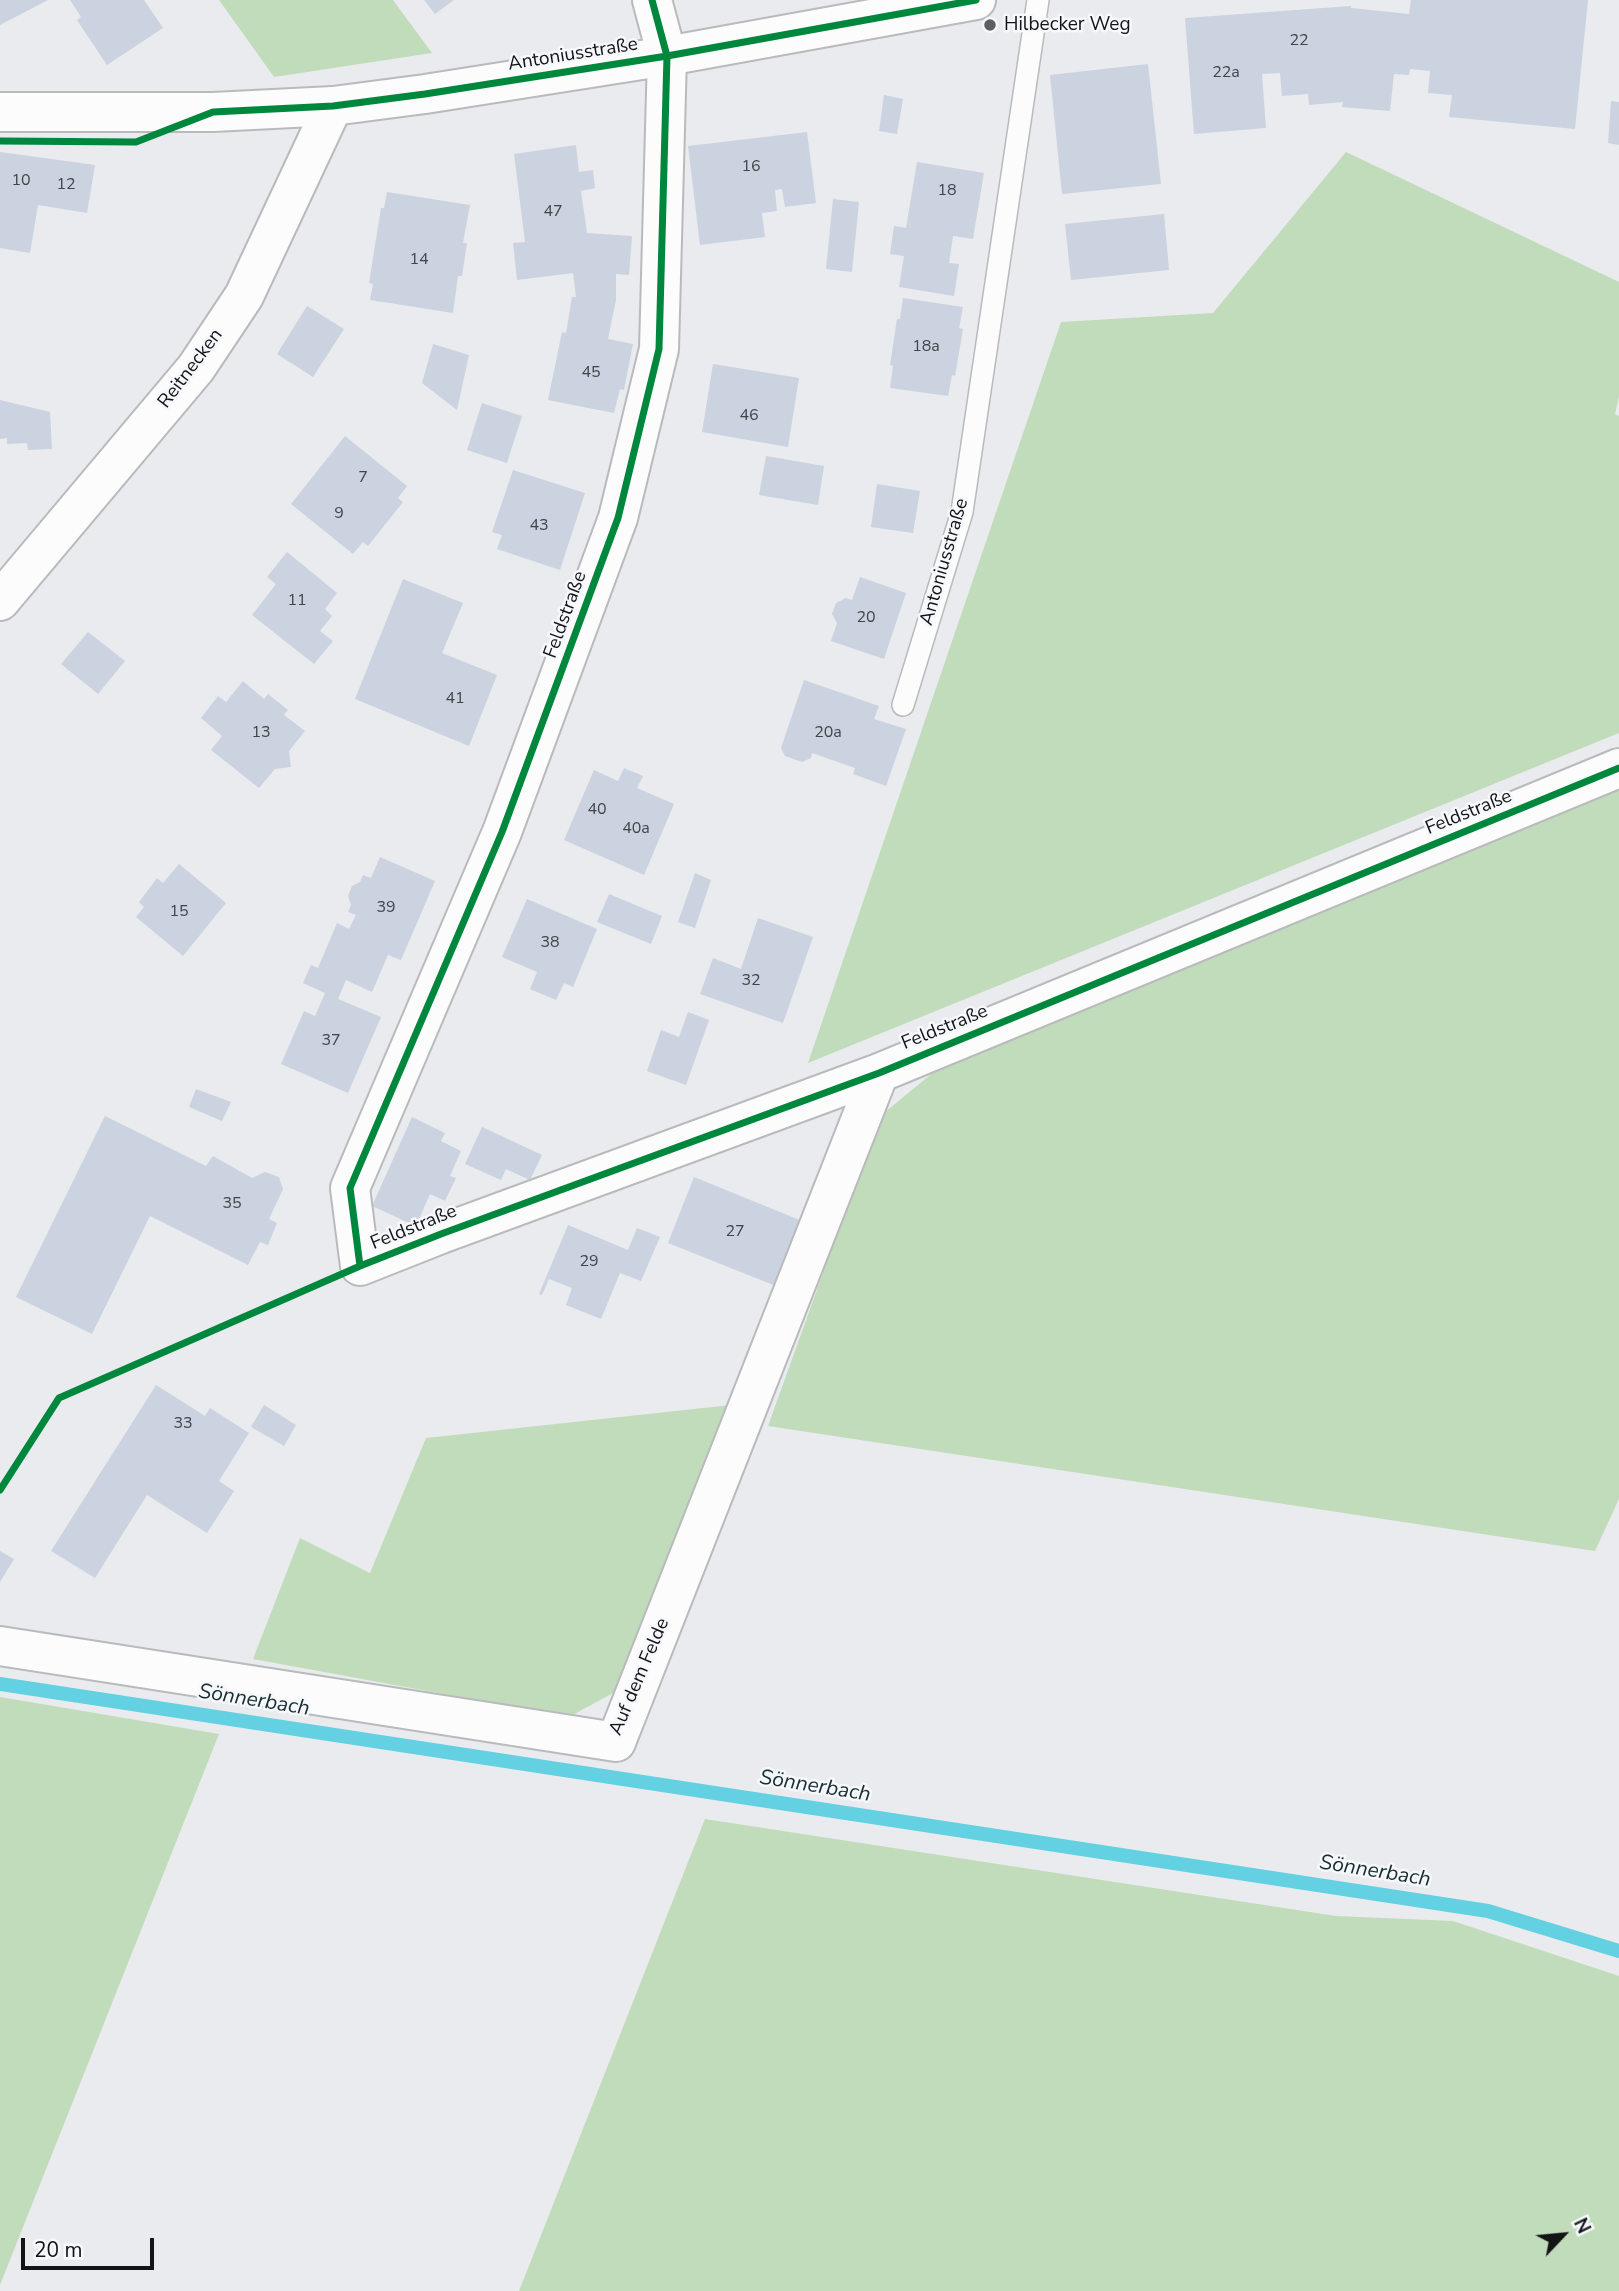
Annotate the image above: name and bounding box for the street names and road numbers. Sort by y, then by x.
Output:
street label: Antoniusstraße [507,33,639,77]
street label: Reitnecken [154,325,228,413]
street label: Antoniusstraße [916,496,974,628]
street label: Feldstraße [540,568,592,662]
street label: Feldstraße [1423,785,1515,841]
street label: Feldstraße [899,1000,991,1056]
street label: Feldstraße [368,1200,460,1256]
street label: Auf dem Felde [605,1615,675,1739]

